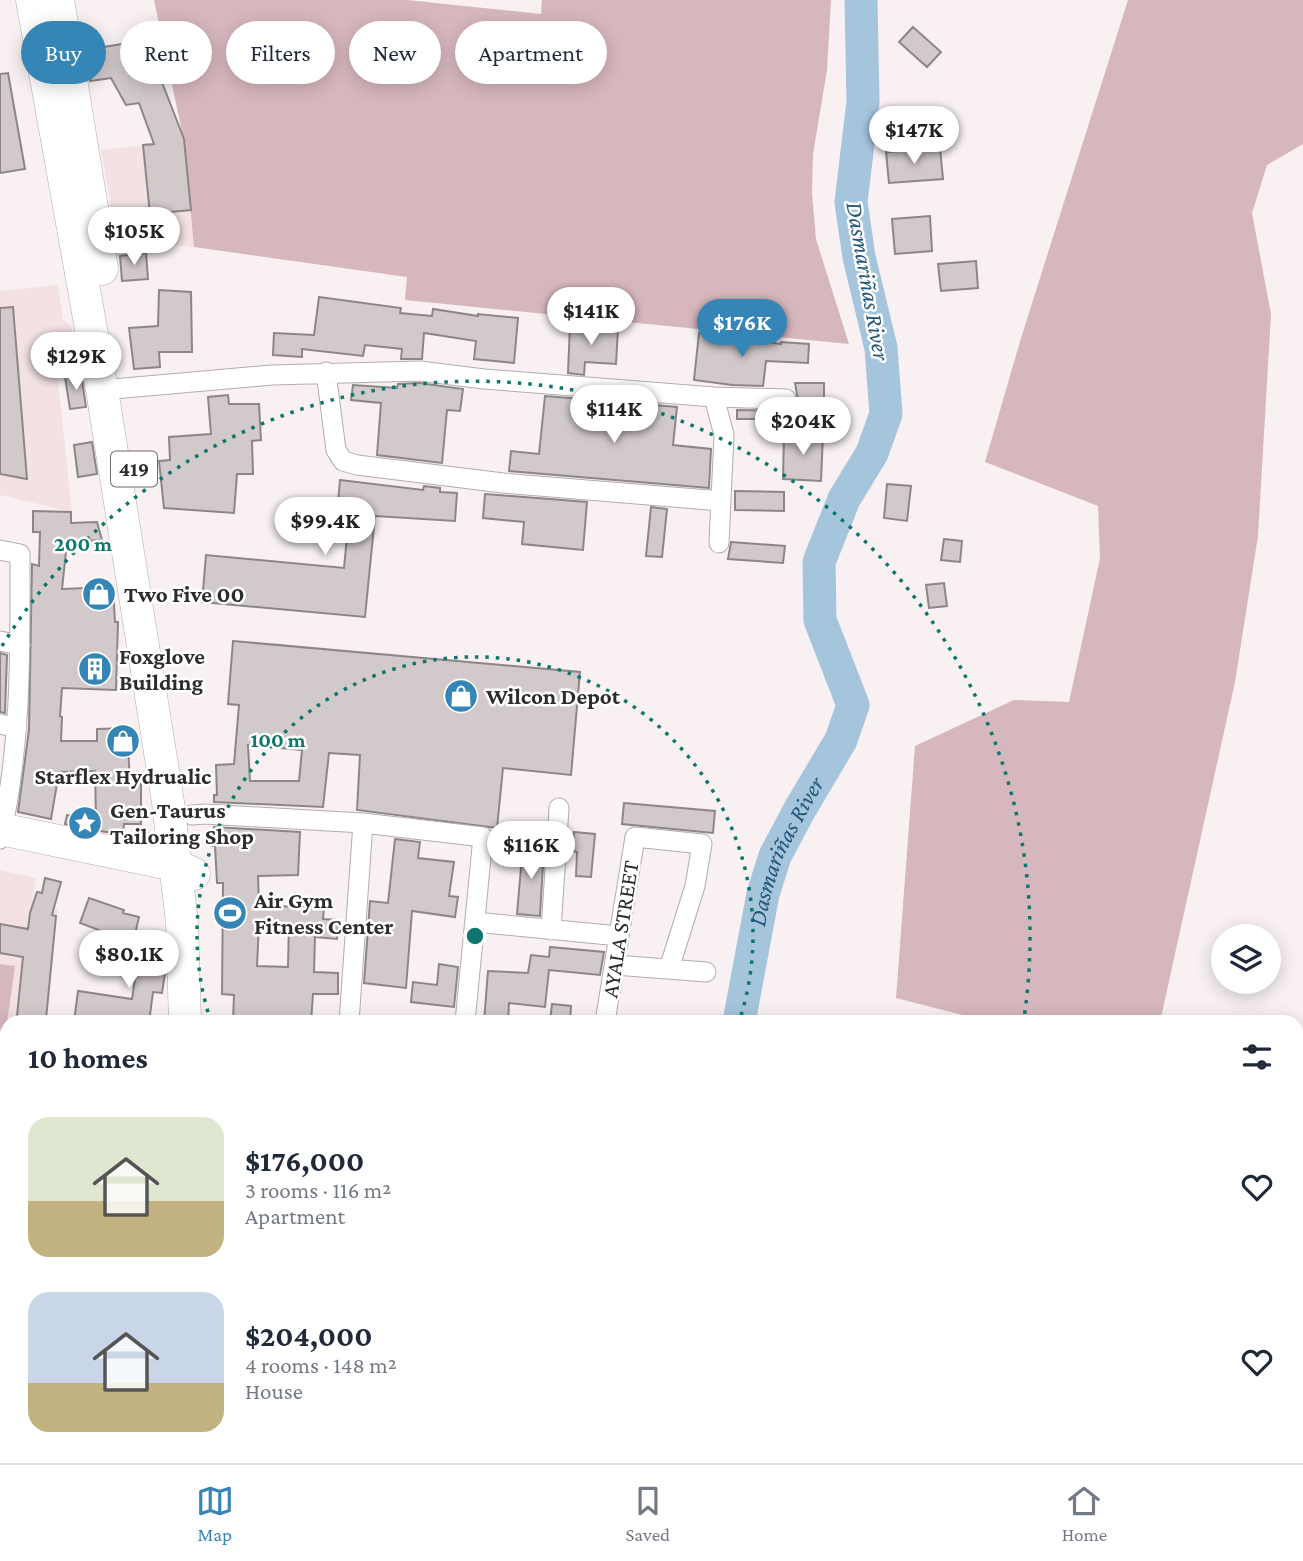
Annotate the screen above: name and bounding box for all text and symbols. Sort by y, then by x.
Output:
chip: Buy [21,21,106,84]
chip: Rent [120,21,212,84]
chip: Filters [226,21,335,84]
chip: New [349,21,441,84]
chip: Apartment [455,21,607,84]
pin: $147K [865,106,963,166]
text: $147K [885,116,943,142]
water label: Dasmariñas River [841,199,896,363]
pin: $105K [85,208,183,267]
text: $105K [104,217,164,243]
pin: $141K [542,288,640,347]
text: $141K [563,297,619,323]
pin: $176K [693,300,791,359]
text: $176K [713,309,771,335]
pin: $129K [27,332,125,392]
text: $129K [47,342,105,368]
pin: $114K [565,386,663,445]
text: $114K [586,395,642,421]
pin: $204K [754,398,852,457]
text: $204K [771,407,835,433]
road number: 419 [111,452,157,486]
pin: $99.4K [268,498,382,557]
text: $99.4K [290,507,360,533]
text: 200 m [54,532,112,556]
shop icon: Two Five 00 [80,575,118,613]
place label: Two Five 00 [124,581,244,607]
place label: Foxglove Building [119,643,205,695]
building icon: Foxglove Building [76,650,114,688]
shop icon: Wilcon Depot [442,677,480,715]
place label: Wilcon Depot [485,683,621,709]
shop icon: Starflex Hydrualic [104,722,142,760]
text: 100 m [250,728,306,752]
place label: Starflex Hydrualic [35,763,212,789]
water label: Dasmariñas River [743,771,829,928]
place label: Gen-Taurus Tailoring Shop [110,797,254,849]
place icon: Gen-Taurus Tailoring Shop [66,804,104,842]
pin: $116K [482,822,580,881]
text: $116K [503,831,559,857]
street label: AYALA STREET [596,858,644,1000]
place label: Air Gym Fitness Center [253,887,394,939]
sports icon: Air Gym Fitness Center [211,894,249,932]
centre of rings [463,924,487,948]
map controls [1211,924,1281,994]
button: layers [1211,924,1281,994]
pin: $80.1K [72,930,186,990]
text: $80.1K [95,940,163,966]
icon: filters [1238,1038,1276,1076]
text: 10 homes [28,1041,148,1074]
text: $176,000 [245,1144,364,1177]
icon: home [84,1145,168,1229]
icon: heart [1238,1168,1276,1206]
text: 3 rooms · 116 m² [245,1177,391,1203]
text: Apartment [245,1203,345,1229]
text: $204,000 [245,1319,373,1352]
icon: home [84,1320,168,1404]
icon: heart [1238,1343,1276,1381]
text: 4 rooms · 148 m² [245,1352,397,1378]
text: House [245,1378,303,1404]
tab: Map [196,1482,234,1545]
tab: Saved [625,1482,670,1545]
tab: Home [1062,1482,1107,1545]

